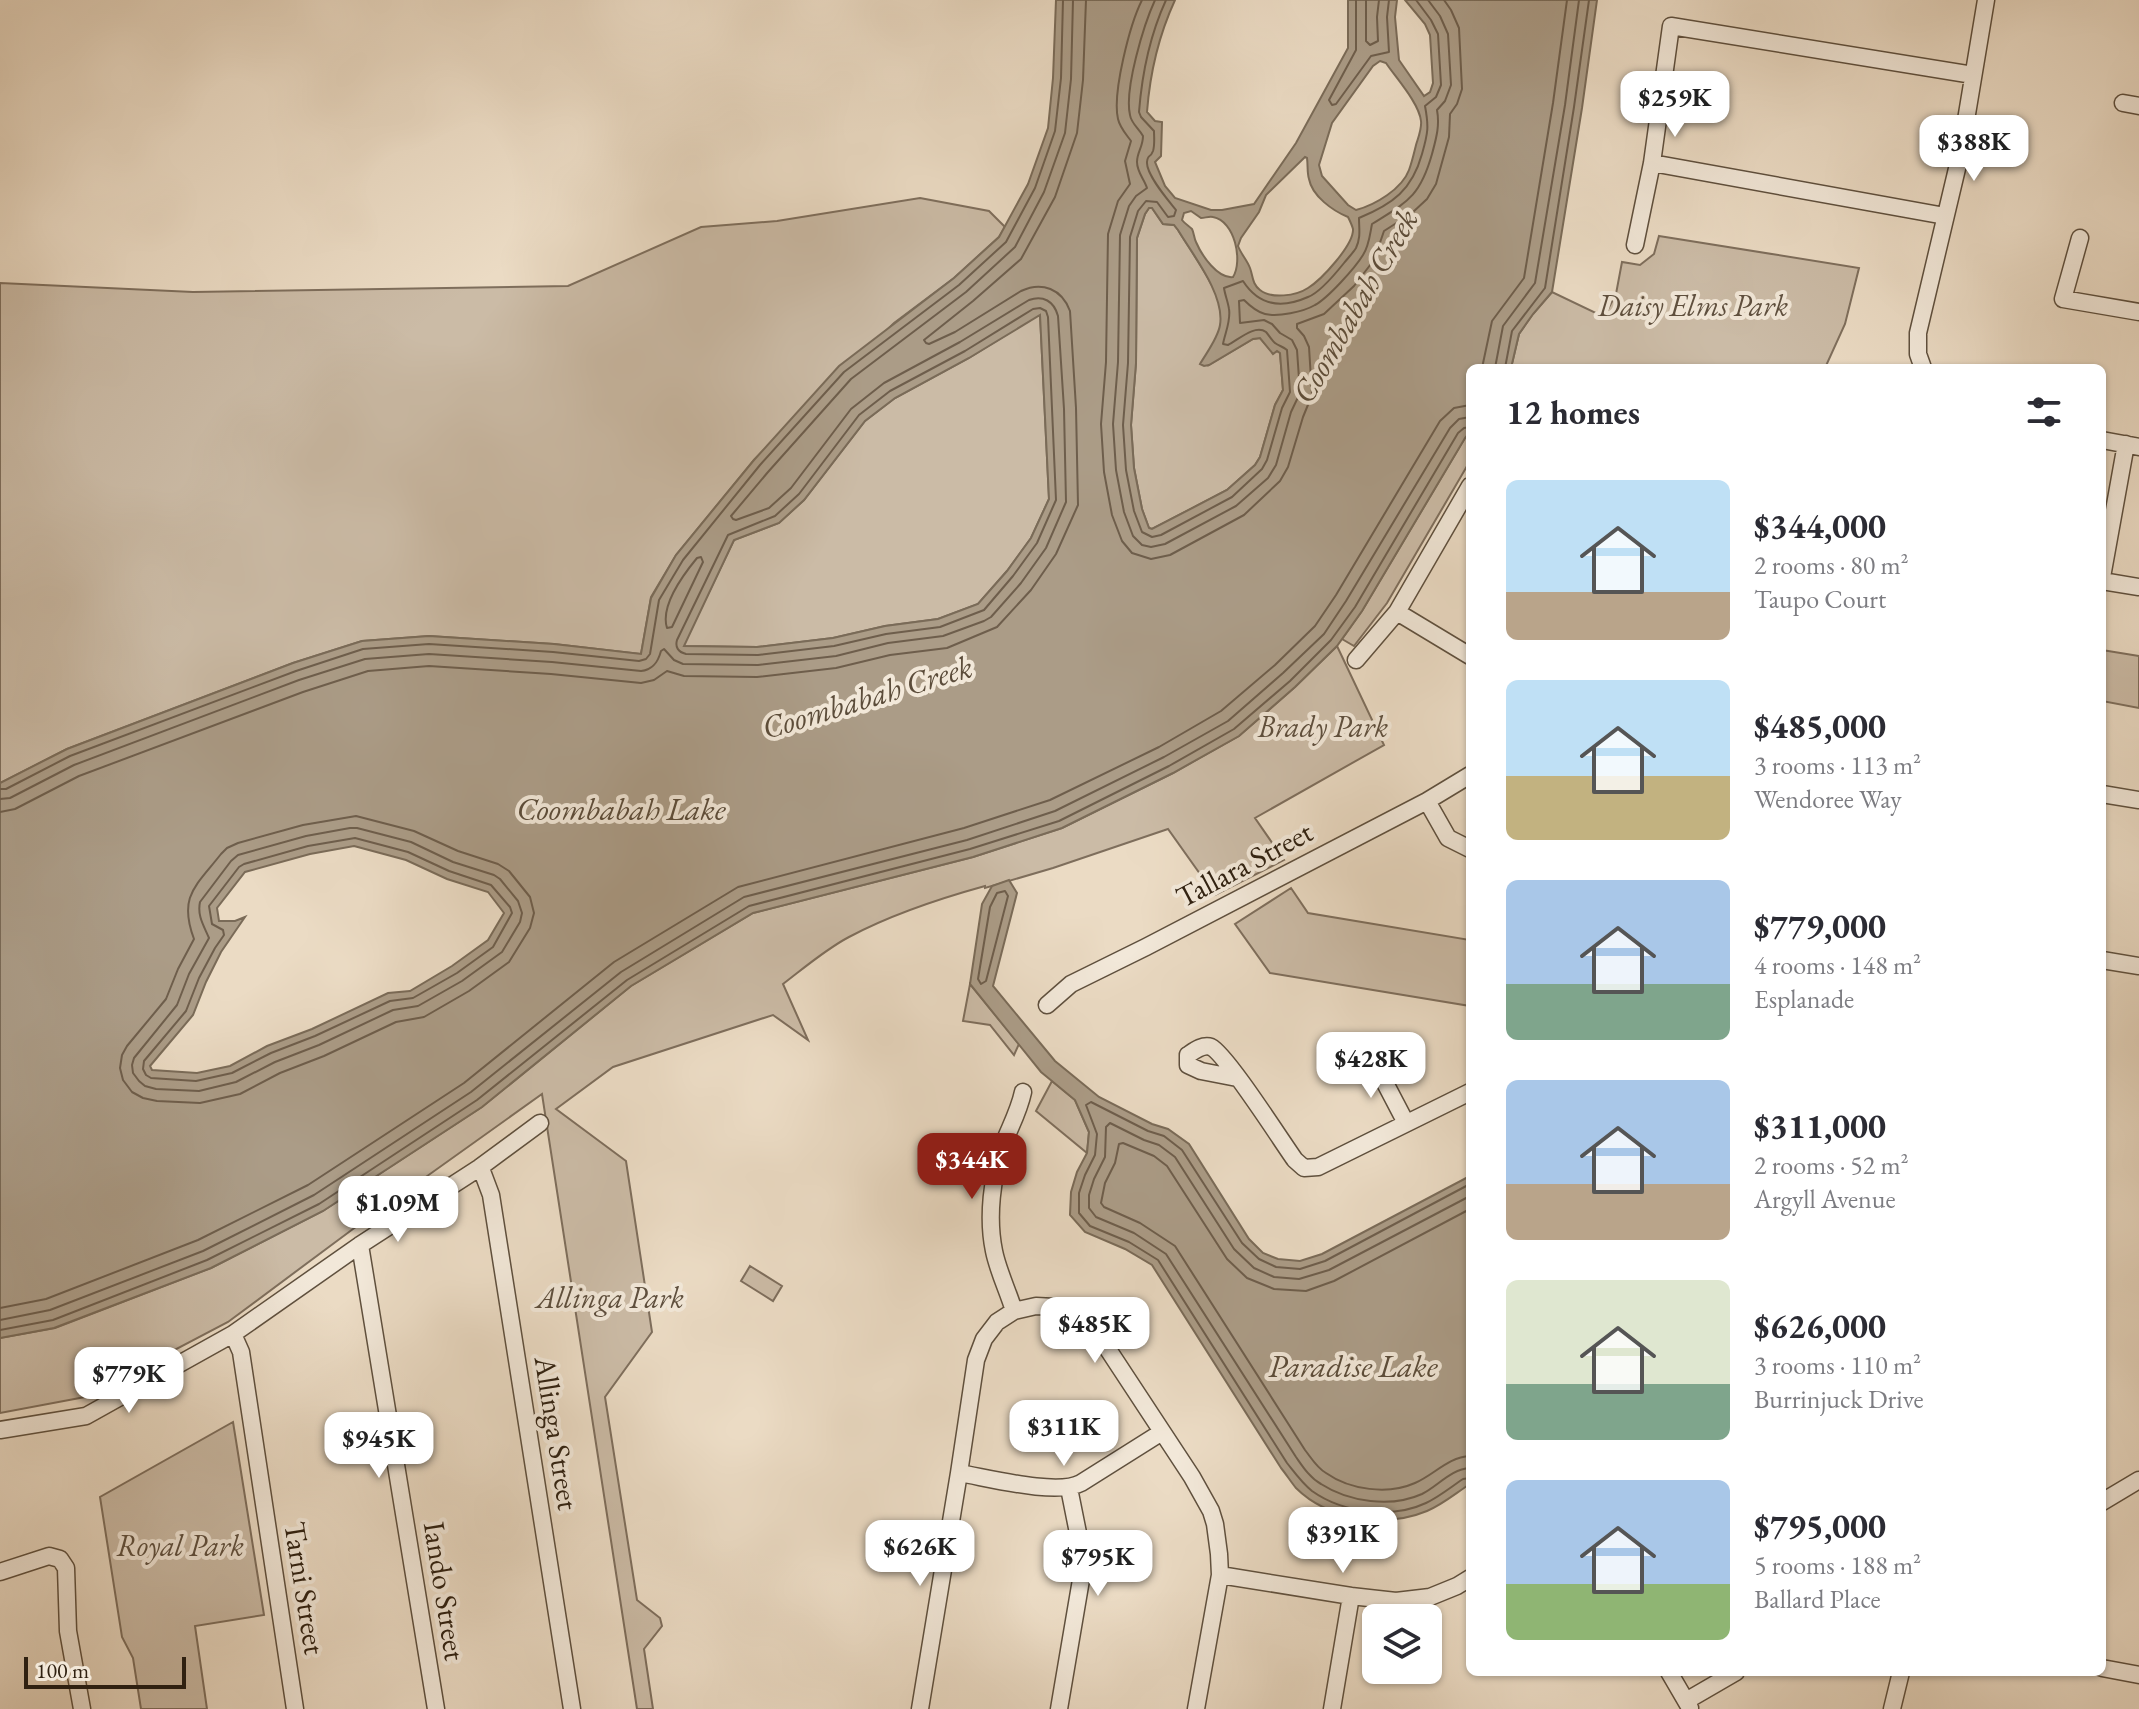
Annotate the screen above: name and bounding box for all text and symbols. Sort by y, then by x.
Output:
pin: $259K [1619,71,1731,139]
text: $259K [1638,80,1712,114]
pin: $388K [1918,115,2030,183]
text: $388K [1937,124,2011,158]
water label: Coombabah Creek [1282,201,1428,411]
park label: Daisy Elms Park [1597,286,1789,325]
text: 12 homes [1506,390,1640,434]
icon: filters [2022,390,2066,434]
text: $344,000 [1754,504,1886,548]
icon: home [1570,512,1666,608]
text: 2 rooms · 80 m² [1754,548,1909,582]
text: Taupo Court [1754,582,1886,616]
water label: Coombabah Creek [757,645,978,749]
text: $485,000 [1754,704,1886,748]
park label: Brady Park [1257,707,1389,746]
icon: home [1570,712,1666,808]
text: 3 rooms · 113 m² [1754,748,1921,782]
text: Wendoree Way [1754,782,1902,816]
water label: Coombabah Lake [516,788,727,830]
street label: Tallara Street [1169,811,1320,916]
text: $779,000 [1754,904,1886,948]
icon: home [1570,912,1666,1008]
text: 4 rooms · 148 m² [1754,948,1921,982]
text: Esplanade [1754,982,1854,1016]
pin: $428K [1315,1032,1427,1100]
text: $428K [1334,1041,1408,1075]
text: $311,000 [1754,1104,1886,1148]
icon: home [1570,1112,1666,1208]
pin: $344K [916,1133,1028,1201]
text: $344K [935,1142,1009,1176]
text: 2 rooms · 52 m² [1754,1148,1909,1182]
pin: $1.09M [333,1176,463,1244]
text: Argyll Avenue [1754,1182,1896,1216]
text: $1.09M [356,1185,440,1219]
park label: Allinga Park [534,1278,684,1317]
pin: $485K [1039,1297,1151,1365]
text: $626,000 [1754,1304,1886,1348]
text: $485K [1058,1306,1132,1340]
icon: home [1570,1312,1666,1408]
water label: Paradise Lake [1268,1345,1439,1387]
pin: $779K [73,1347,185,1415]
text: 3 rooms · 110 m² [1754,1348,1921,1382]
street label: Allinga Street [525,1352,588,1513]
text: $779K [92,1356,166,1390]
text: Burrinjuck Drive [1754,1382,1924,1416]
pin: $311K [1008,1400,1120,1468]
text: $311K [1027,1409,1101,1443]
pin: $945K [323,1412,435,1480]
text: $945K [342,1421,416,1455]
text: $795,000 [1754,1504,1886,1548]
pin: $391K [1287,1507,1399,1575]
icon: home [1570,1512,1666,1608]
text: $391K [1306,1516,1380,1550]
street label: Tarni Street [275,1519,335,1658]
street label: Iando Street [415,1519,475,1664]
pin: $626K [864,1520,976,1588]
park label: Royal Park [116,1526,244,1565]
text: $626K [883,1529,957,1563]
pin: $795K [1042,1530,1154,1598]
text: $795K [1061,1539,1135,1573]
text: 5 rooms · 188 m² [1754,1548,1921,1582]
text: Ballard Place [1754,1582,1881,1616]
map controls [1362,1604,1442,1684]
button: layers [1362,1604,1442,1684]
scale bar [24,1653,186,1689]
text: 100 m [36,1656,89,1685]

